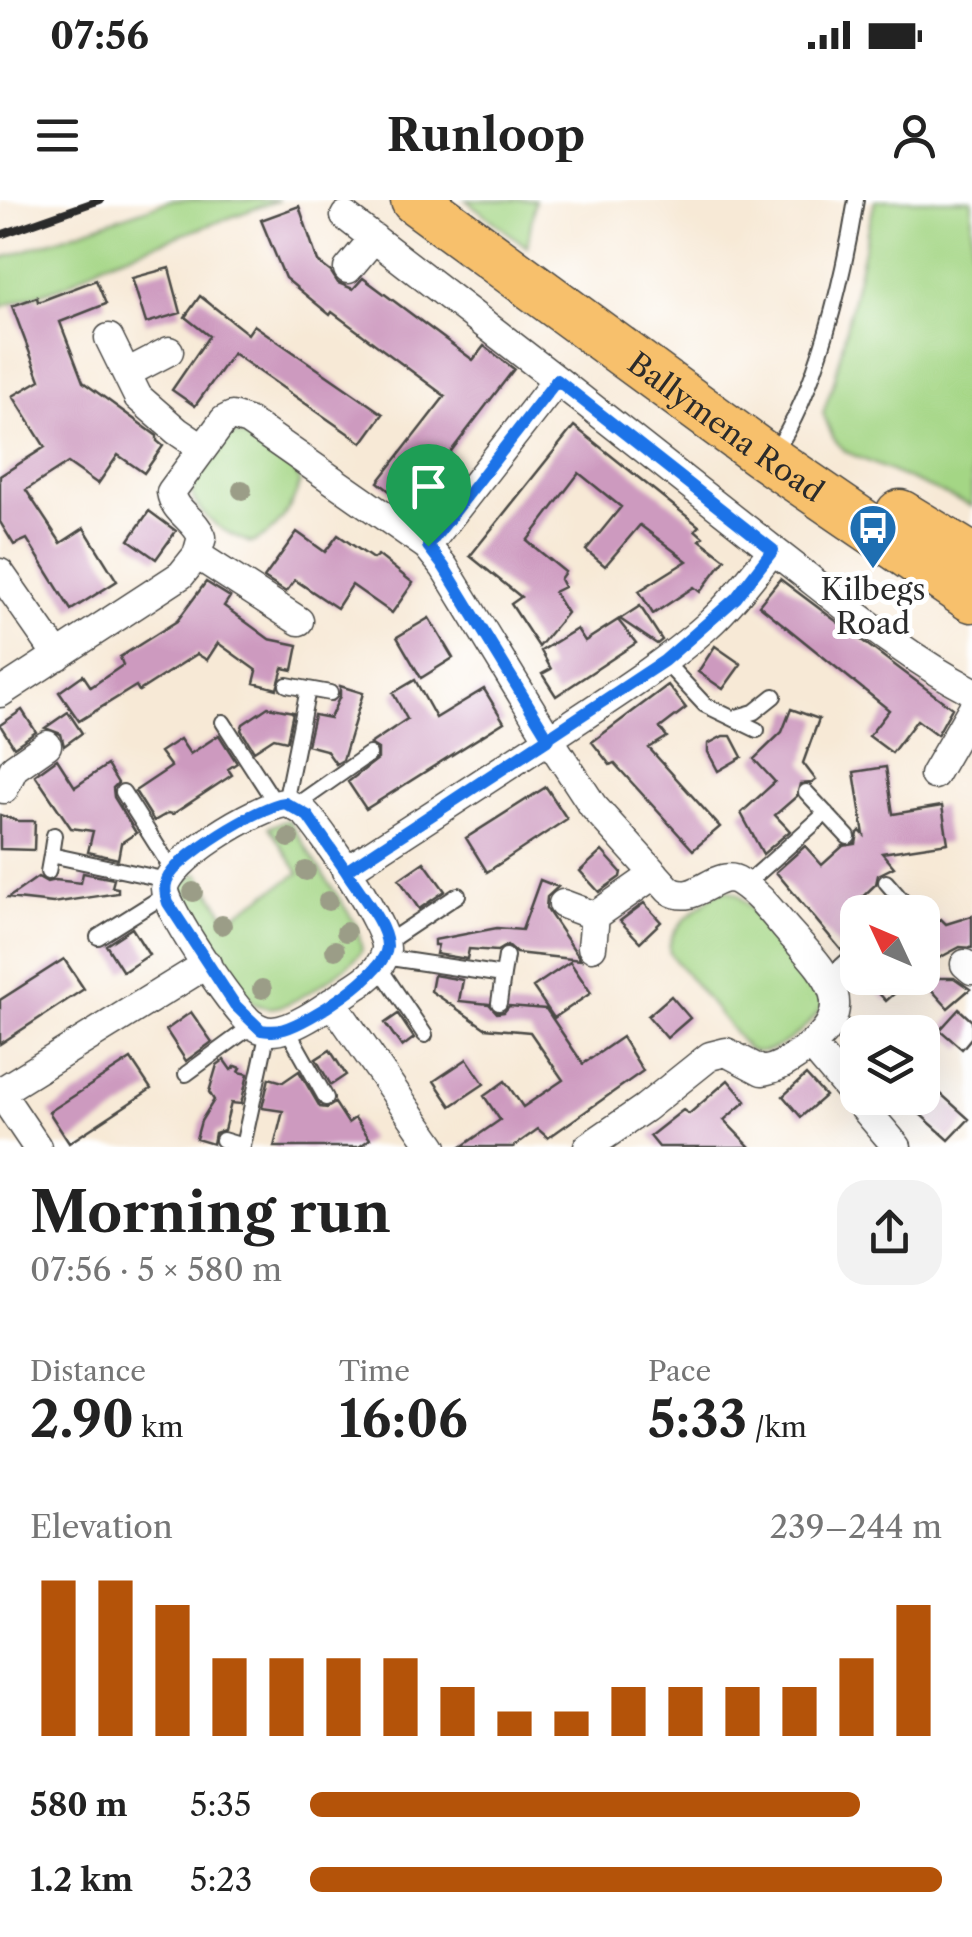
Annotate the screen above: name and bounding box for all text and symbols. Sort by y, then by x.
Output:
text: 07:56 [50,12,149,59]
text: Runloop [387,107,585,163]
icon: menu [30,108,85,163]
icon: person [887,108,942,163]
street label: Ballymena Road [621,344,831,510]
pin [386,444,471,547]
icon: arrive [401,459,456,514]
bus stop icon: Kilbegs Road [847,502,899,570]
place label: Kilbegs Road [820,571,926,642]
north arrow [840,895,940,995]
map controls [840,895,940,1115]
button: layers [840,1015,940,1115]
text: Morning run [30,1179,391,1246]
button: share [837,1180,942,1285]
text: 07:56 · 5 × 580 m [30,1250,282,1289]
text: Distance [30,1354,146,1388]
text: Time [339,1354,410,1388]
text: Pace [648,1354,711,1388]
text: 2.90 [30,1388,134,1450]
text: 16:06 [339,1388,468,1450]
text: 5:33 [648,1388,747,1450]
text: km [134,1410,184,1444]
text: /km [747,1410,807,1444]
text: Elevation [30,1507,173,1546]
text: 239–244 m [770,1507,942,1546]
text: 580 m [30,1785,128,1824]
text: 5:35 [190,1785,251,1824]
text: 1.2 km [30,1860,133,1899]
text: 5:23 [190,1860,252,1899]

